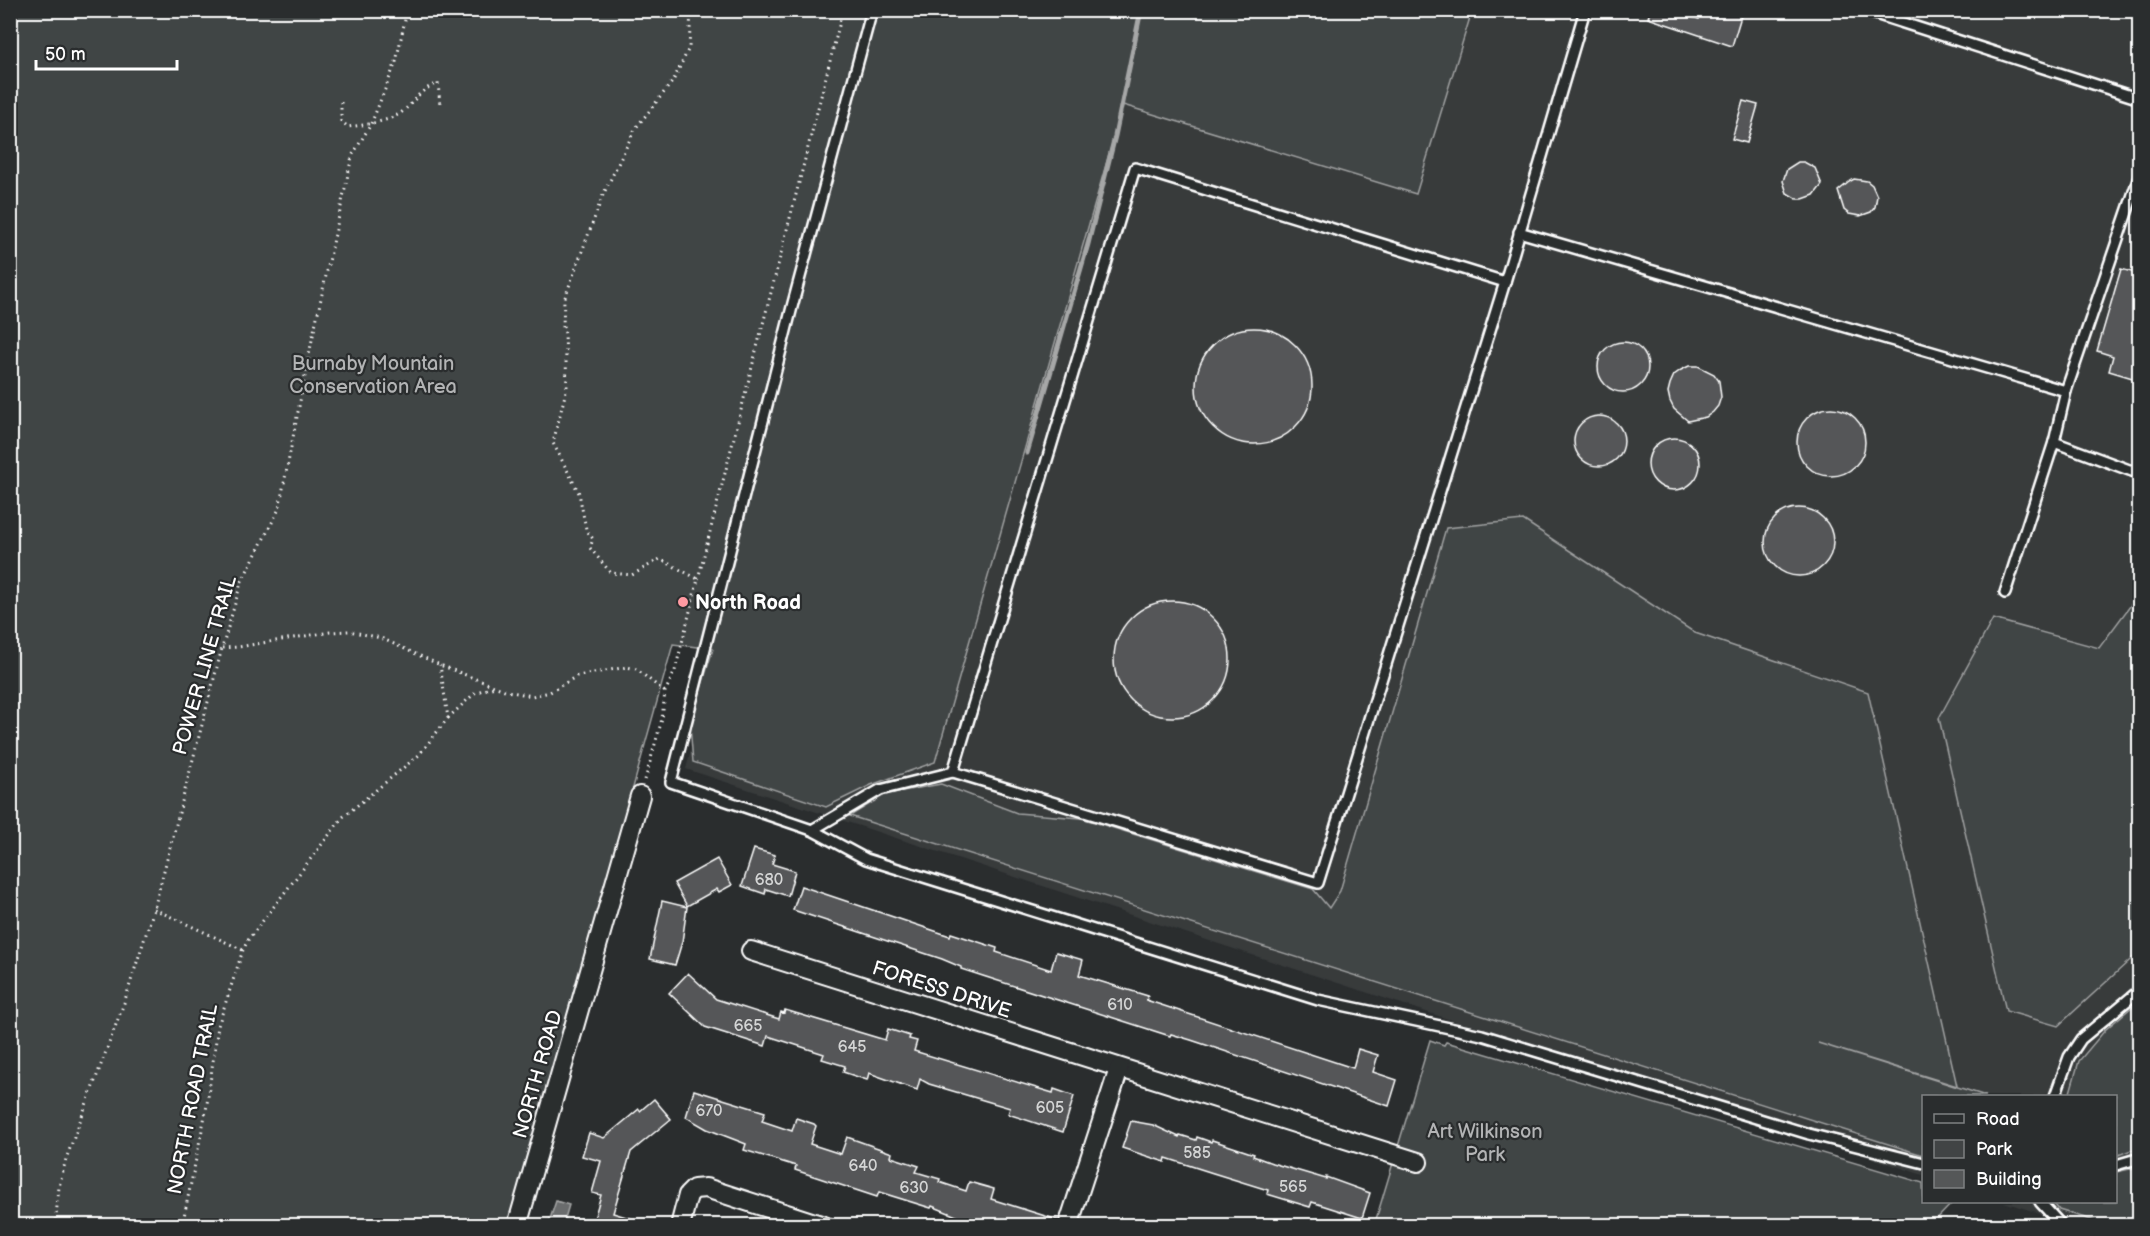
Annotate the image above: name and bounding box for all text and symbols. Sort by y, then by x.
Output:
scale bar [36,33,177,71]
text: 50 m [45,44,86,65]
park label: Burnaby Mountain Conservation Area [289,352,457,399]
street label: POWER LINE TRAIL [168,572,242,758]
place label: North Road [695,591,801,615]
marker: North Road [676,595,690,609]
house number: 680 [755,871,783,890]
street label: FORESS DRIVE [869,956,1014,1024]
house number: 610 [1107,996,1133,1015]
street label: NORTH ROAD TRAIL [163,1002,223,1196]
street label: NORTH ROAD [508,1007,568,1141]
house number: 665 [734,1017,762,1036]
house number: 645 [838,1038,866,1057]
legend [1922,1095,2117,1203]
house number: 605 [1036,1099,1064,1118]
house number: 670 [695,1102,723,1121]
text: Road [1976,1109,2020,1130]
park label: Art Wilkinson Park [1427,1120,1543,1167]
text: Park [1976,1139,2012,1160]
house number: 585 [1183,1144,1211,1163]
house number: 640 [849,1157,877,1176]
text: Building [1976,1169,2042,1190]
house number: 565 [1279,1178,1307,1197]
house number: 630 [899,1179,929,1198]

